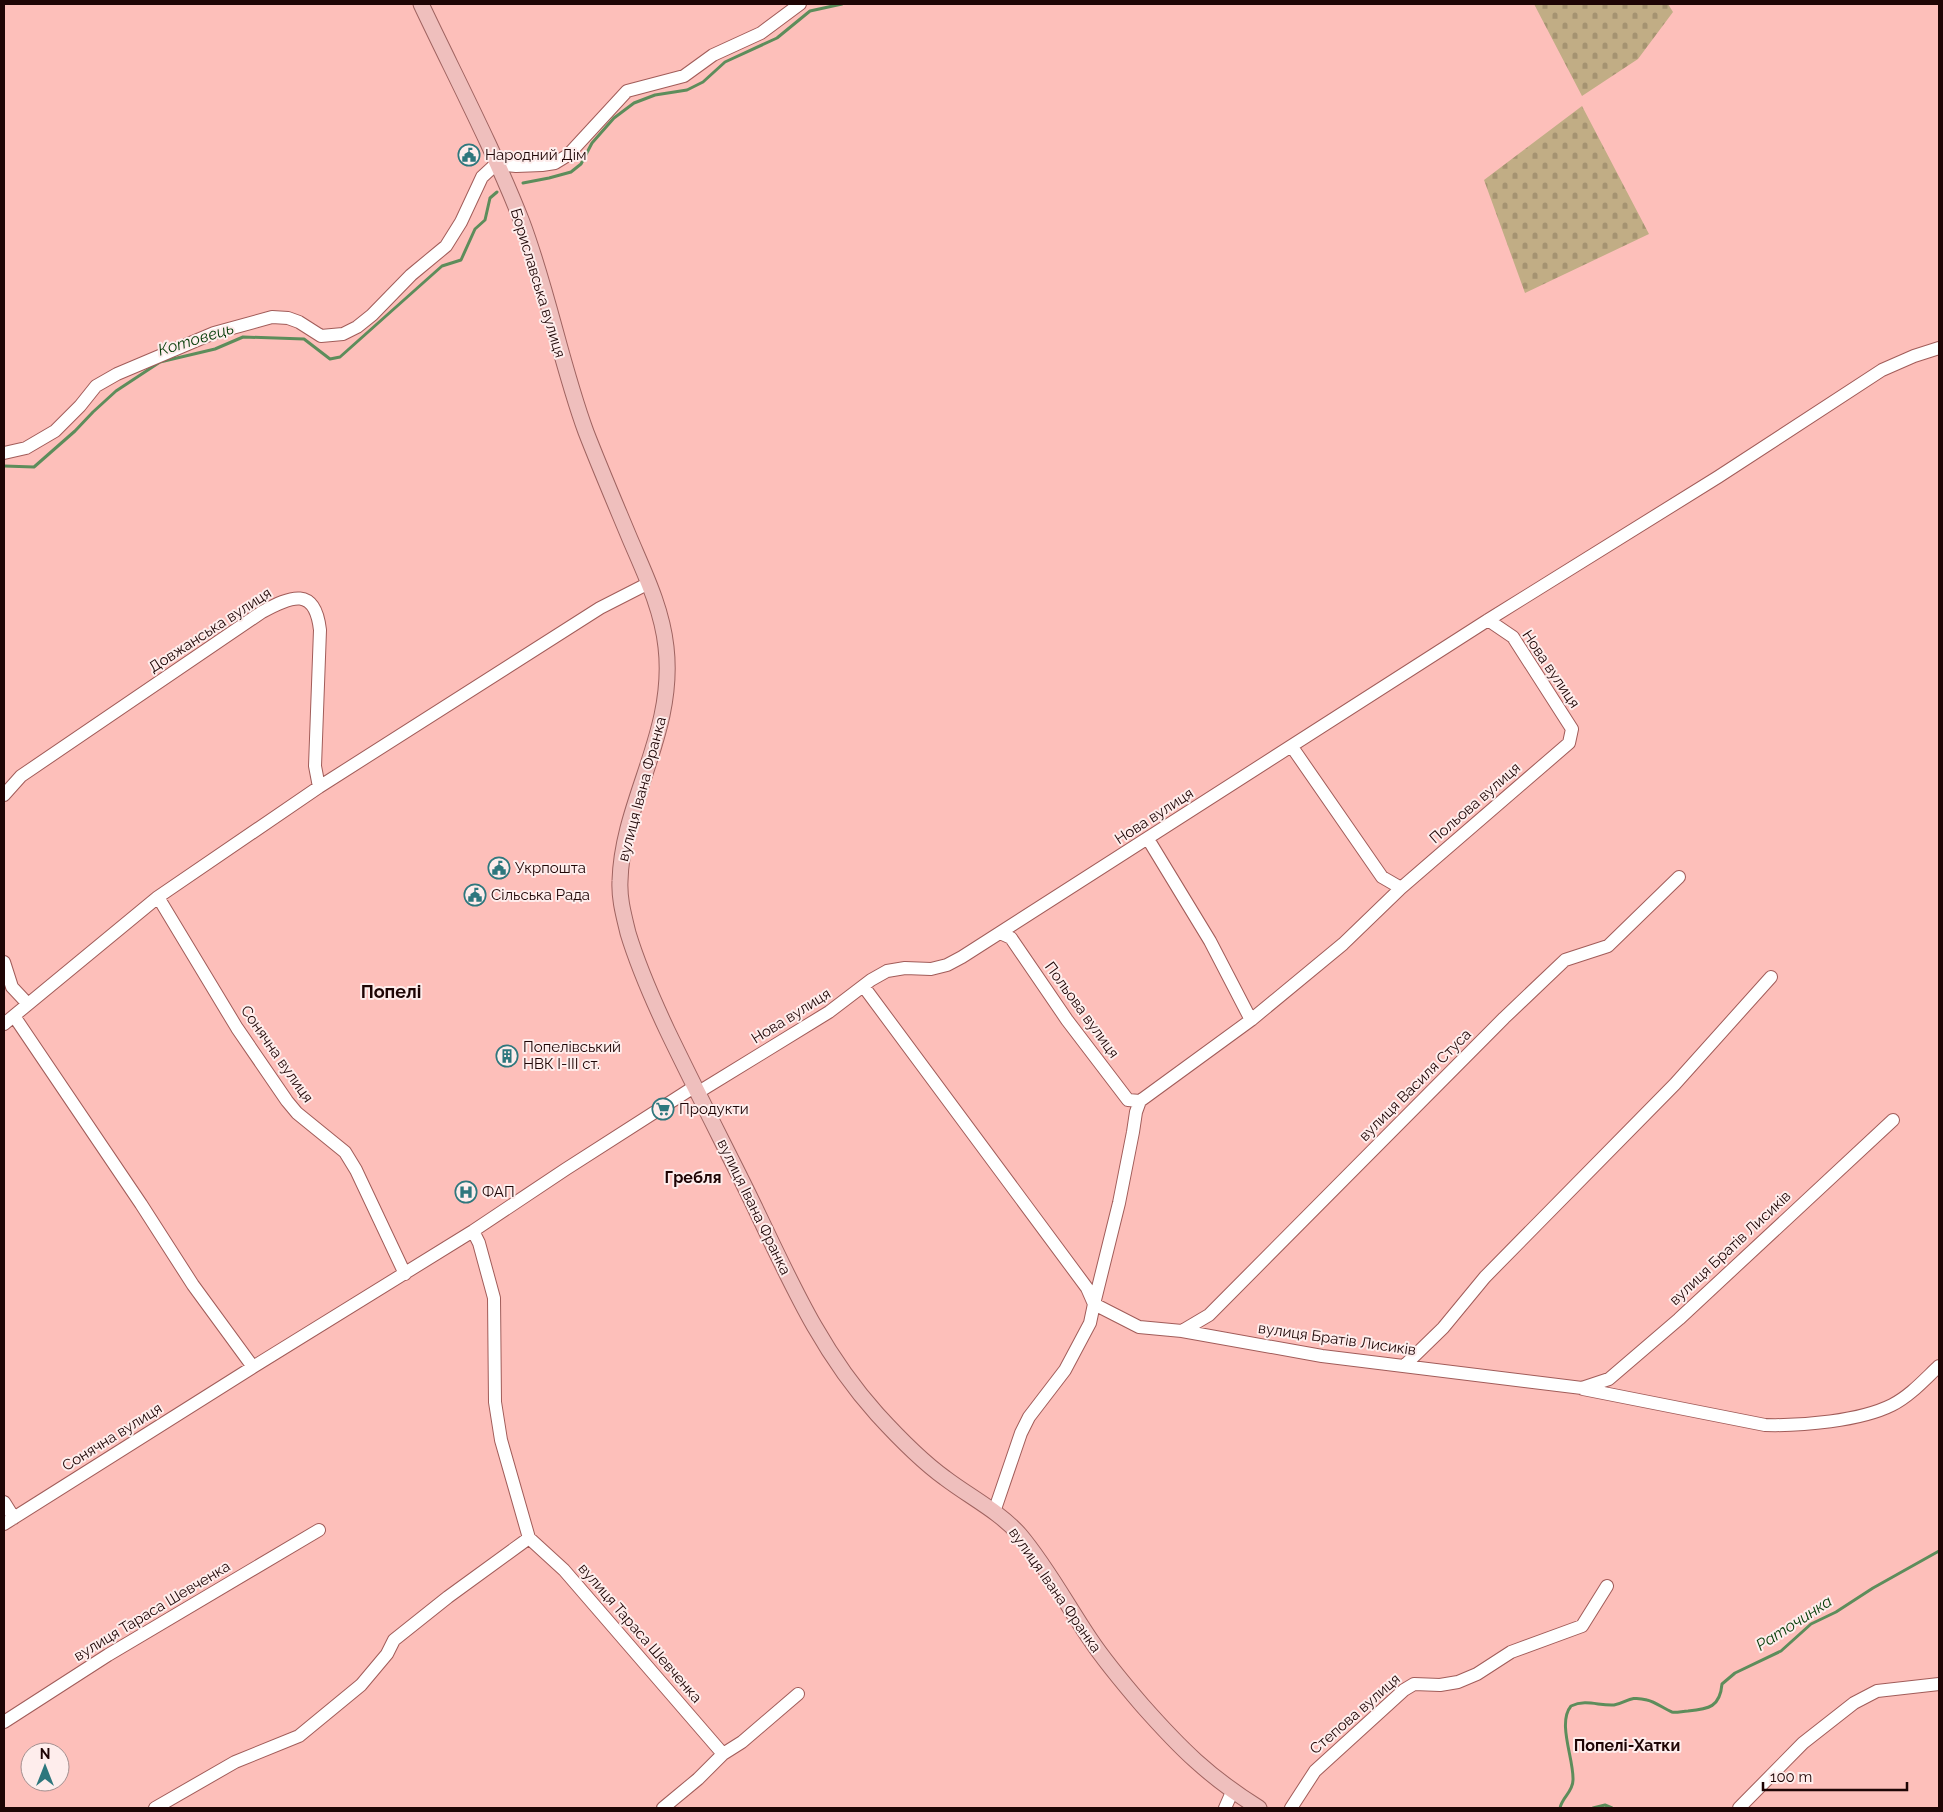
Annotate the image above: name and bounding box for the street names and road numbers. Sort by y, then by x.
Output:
street label: Бориславська вулиця [507,206,569,360]
street label: Довжанська вулиця [145,584,275,676]
street label: Нова вулиця [1518,627,1584,711]
street label: вулиця Івана Франка [614,715,670,863]
street label: Польова вулиця [1426,759,1524,847]
street label: Нова вулиця [1111,784,1197,848]
street label: Польова вулиця [1041,958,1123,1062]
street label: Нова вулиця [748,985,834,1047]
street label: Сонячна вулиця [237,1002,317,1106]
street label: вулиця Василя Стуса [1355,1025,1475,1145]
street label: вулиця Івана Франка [713,1136,795,1278]
street label: вулиця Братів Лисиків [1666,1187,1794,1309]
street label: вулиця Братів Лисиків [1257,1319,1417,1359]
street label: Сонячна вулиця [59,1399,165,1475]
street label: вулиця Івана Франка [1005,1524,1105,1656]
street label: вулиця Тараса Шевченка [71,1557,233,1665]
street label: вулиця Тараса Шевченка [574,1559,706,1707]
street label: Степова вулиця [1306,1670,1404,1758]

